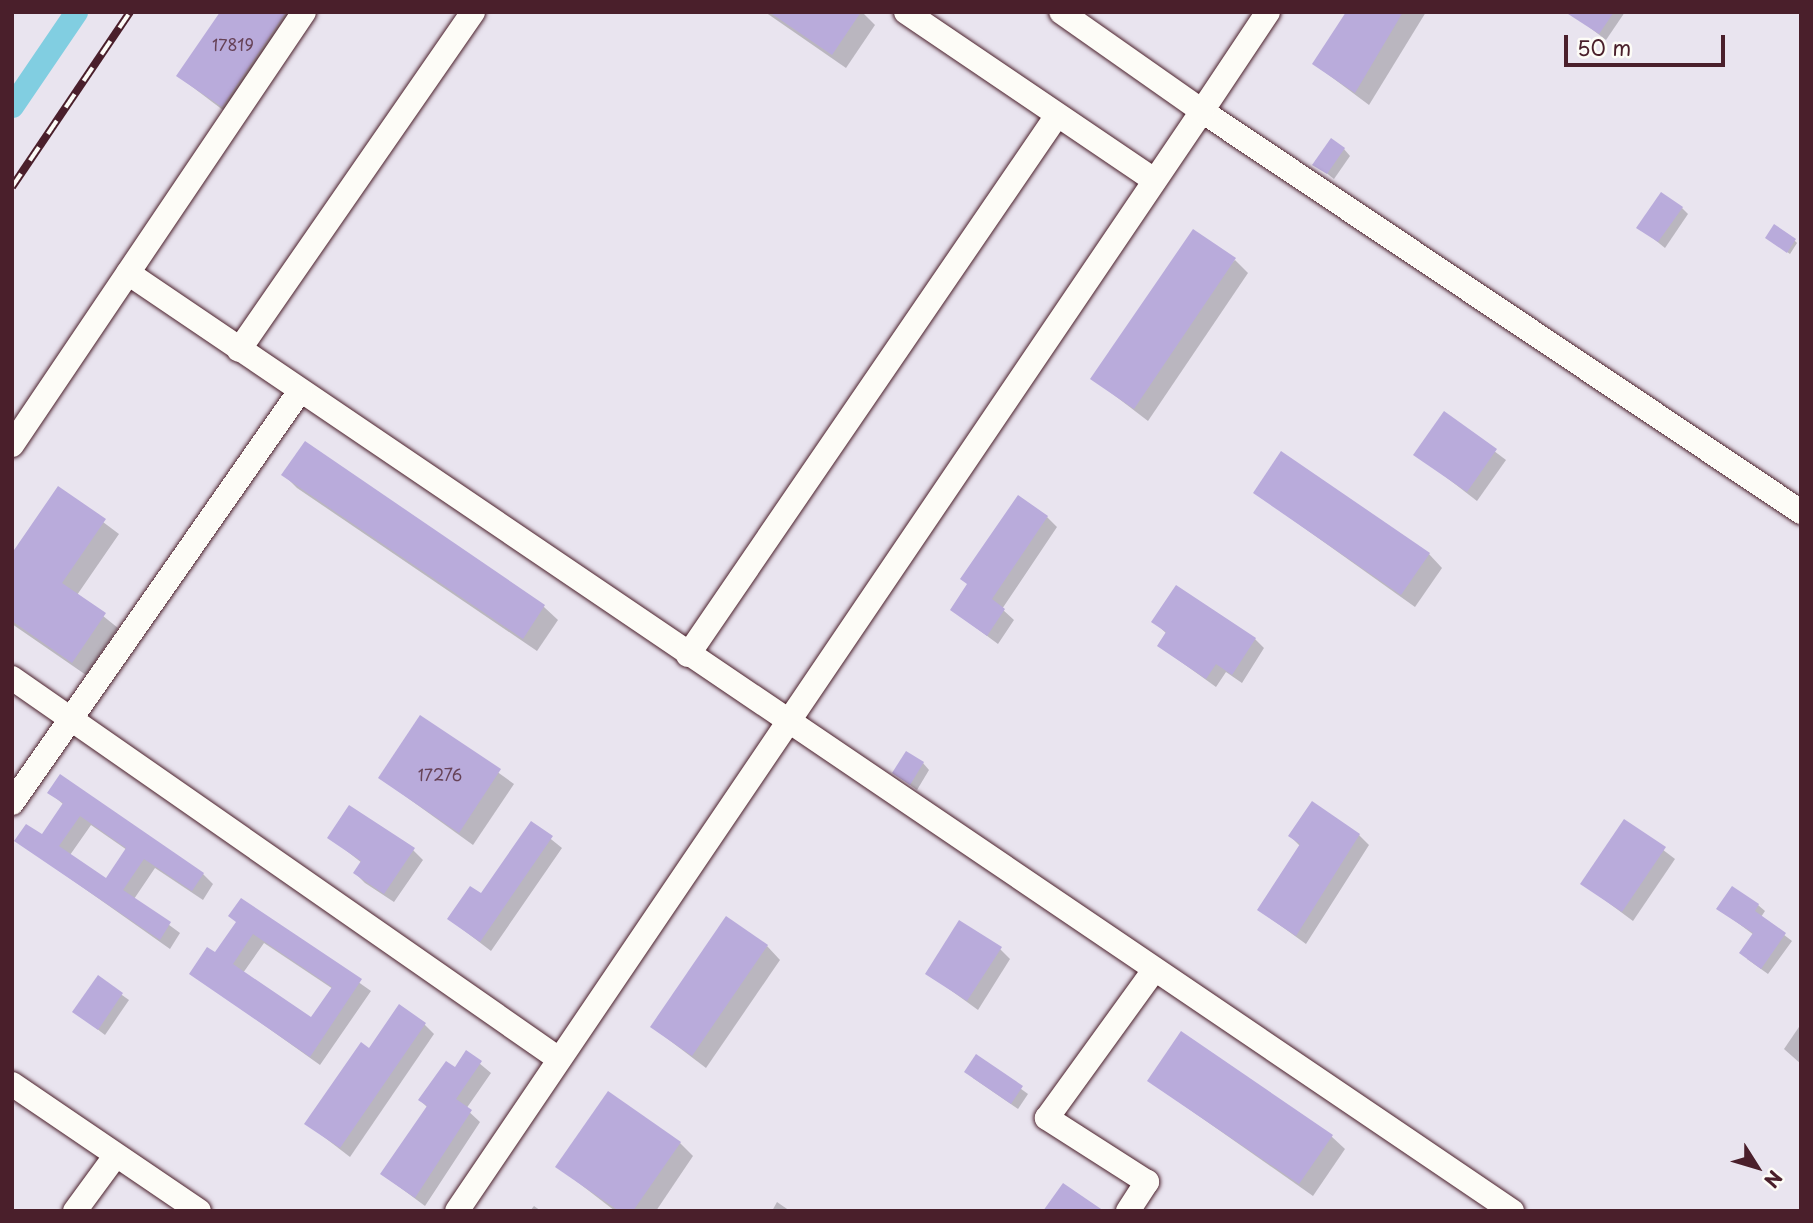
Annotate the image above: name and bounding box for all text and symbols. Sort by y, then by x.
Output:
scale bar [1568,21,1729,65]
text: 50 m [1577,31,1631,63]
house number: 17819 [212,34,254,54]
house number: 17276 [418,764,462,784]
north arrow [1722,1132,1792,1202]
text: N [1758,1165,1789,1194]

